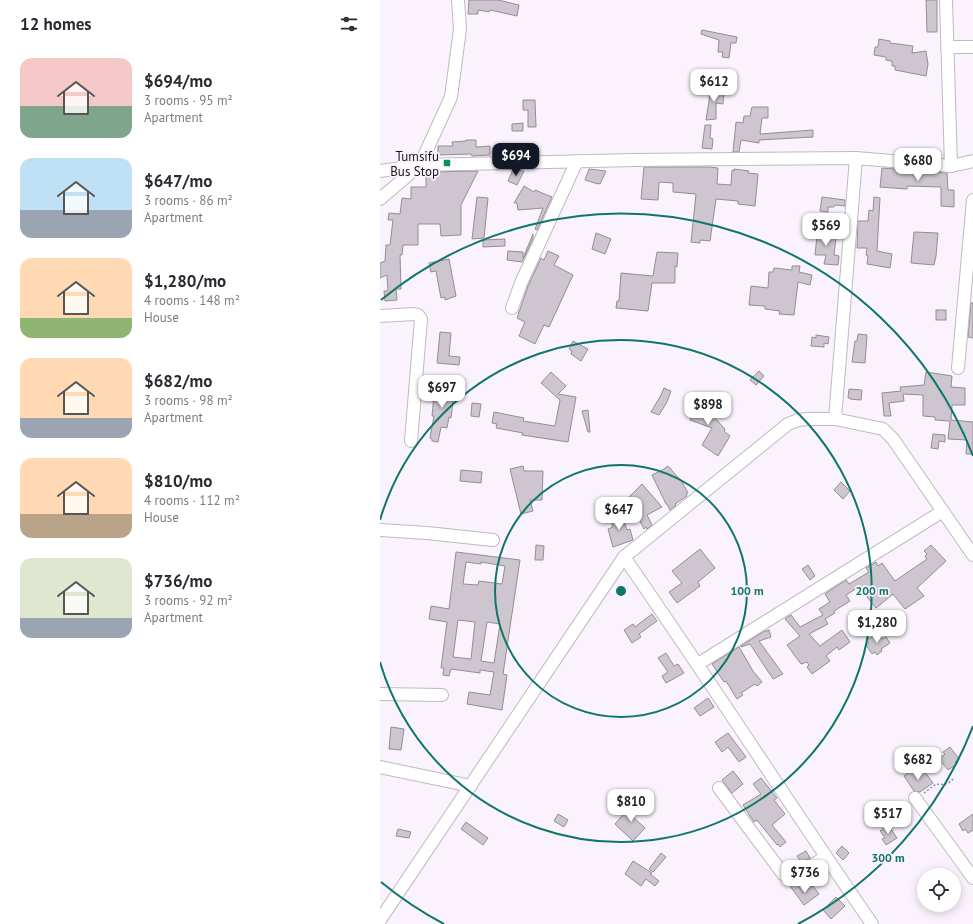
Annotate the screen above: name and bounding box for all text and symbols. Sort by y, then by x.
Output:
text: 12 homes [20,13,91,35]
icon: filters [338,13,360,35]
pin: $612 [690,69,738,103]
text: $694/mo [144,70,212,92]
text: $612 [699,73,729,90]
icon: home [52,74,100,122]
text: 3 rooms · 95 m² [144,92,233,109]
text: Apartment [144,109,203,126]
pin: $694 [492,143,540,177]
text: $694 [501,147,531,164]
place label: Tumsifu Bus Stop [390,148,439,180]
pin: $680 [894,148,942,182]
text: $680 [903,152,933,169]
marker: Tumsifu Bus Stop [442,158,452,168]
text: $647/mo [144,170,212,192]
icon: home [52,174,100,222]
text: 3 rooms · 86 m² [144,192,233,209]
text: Apartment [144,209,203,226]
pin: $569 [802,213,850,247]
text: $569 [811,217,841,234]
text: $1,280/mo [144,270,226,292]
icon: home [52,274,100,322]
text: 4 rooms · 148 m² [144,292,240,309]
text: House [144,309,179,326]
text: $682/mo [144,370,212,392]
icon: home [52,374,100,422]
pin: $697 [418,375,466,409]
text: $697 [427,379,457,396]
text: 3 rooms · 98 m² [144,392,233,409]
pin: $898 [684,392,732,426]
text: $898 [693,396,723,413]
text: Apartment [144,409,203,426]
text: $810/mo [144,470,212,492]
icon: home [52,474,100,522]
text: 4 rooms · 112 m² [144,492,240,509]
pin: $647 [595,497,643,531]
text: $647 [604,501,634,518]
text: House [144,509,179,526]
text: $736/mo [144,570,212,592]
icon: home [52,574,100,622]
text: 100 m [730,583,764,598]
text: 200 m [855,583,889,598]
centre of rings [614,584,628,598]
text: 3 rooms · 92 m² [144,592,233,609]
text: Apartment [144,609,203,626]
pin: $1,280 [844,610,910,644]
text: $1,280 [857,614,897,631]
pin: $682 [894,747,942,781]
text: $682 [903,751,933,768]
pin: $810 [607,789,655,823]
text: $810 [616,793,646,810]
pin: $517 [864,801,912,835]
text: $517 [873,805,903,822]
text: 300 m [871,850,905,865]
pin: $736 [781,860,829,894]
text: $736 [790,864,820,881]
map controls [917,868,961,912]
button: locate [917,868,961,912]

